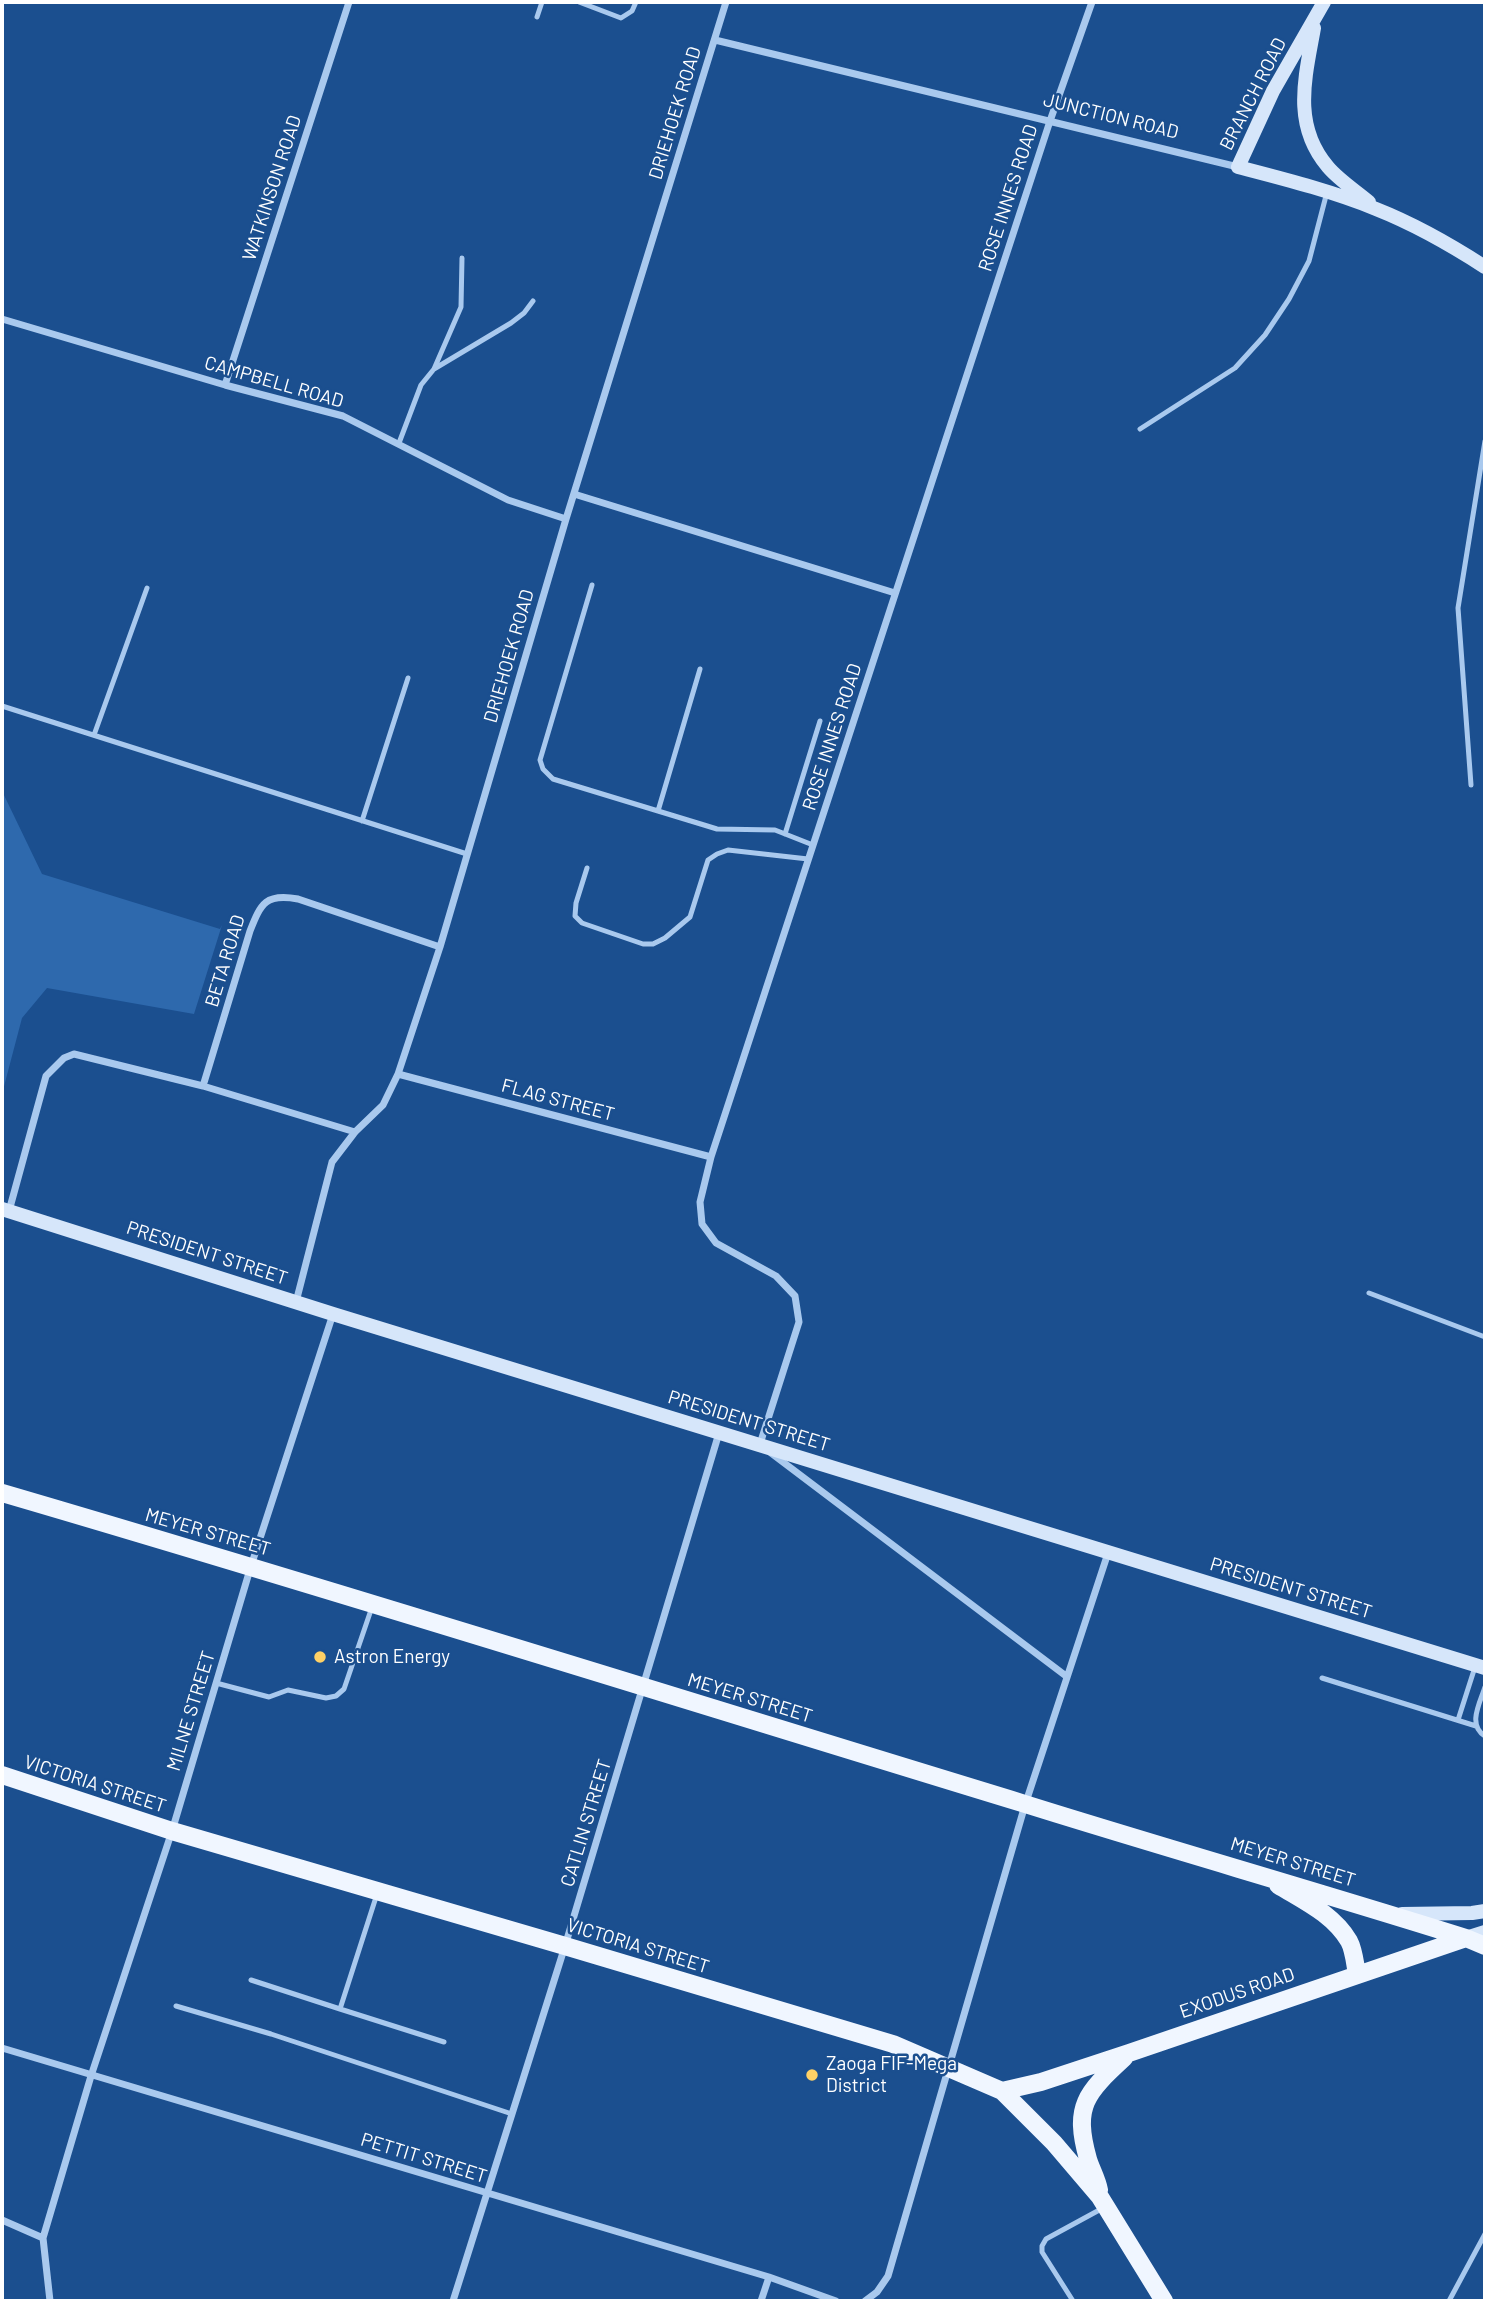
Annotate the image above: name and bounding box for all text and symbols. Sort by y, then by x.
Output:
street label: BRANCH ROAD [1215,34,1291,154]
street label: DRIEHOEK ROAD [644,44,706,182]
street label: JUNCTION ROAD [1041,88,1181,144]
street label: WATKINSON ROAD [238,112,306,264]
street label: ROSE INNES ROAD [974,122,1042,274]
street label: CAMPBELL ROAD [202,351,346,413]
street label: DRIEHOEK ROAD [479,587,539,725]
street label: ROSE INNES ROAD [798,661,866,813]
street label: BETA ROAD [200,912,250,1010]
street label: FLAG STREET [499,1074,617,1126]
street label: PRESIDENT STREET [124,1216,290,1290]
street label: PRESIDENT STREET [665,1386,833,1456]
street label: MEYER STREET [143,1503,273,1561]
street label: PRESIDENT STREET [1207,1553,1375,1623]
place label: Astron Energy [334,1646,450,1668]
street label: MILNE STREET [162,1648,220,1774]
marker: Astron Energy [312,1649,328,1665]
street label: MEYER STREET [685,1668,815,1728]
street label: VICTORIA STREET [21,1750,169,1818]
street label: CATLIN STREET [556,1757,616,1889]
street label: MEYER STREET [1228,1832,1358,1892]
street label: VICTORIA STREET [564,1913,712,1979]
street label: EXODUS ROAD [1177,1963,1297,2023]
place label: Zaoga FIF-Mega District [826,2053,957,2097]
marker: Zaoga FIF-Mega District [804,2067,820,2083]
street label: PETTIT STREET [358,2128,490,2188]

